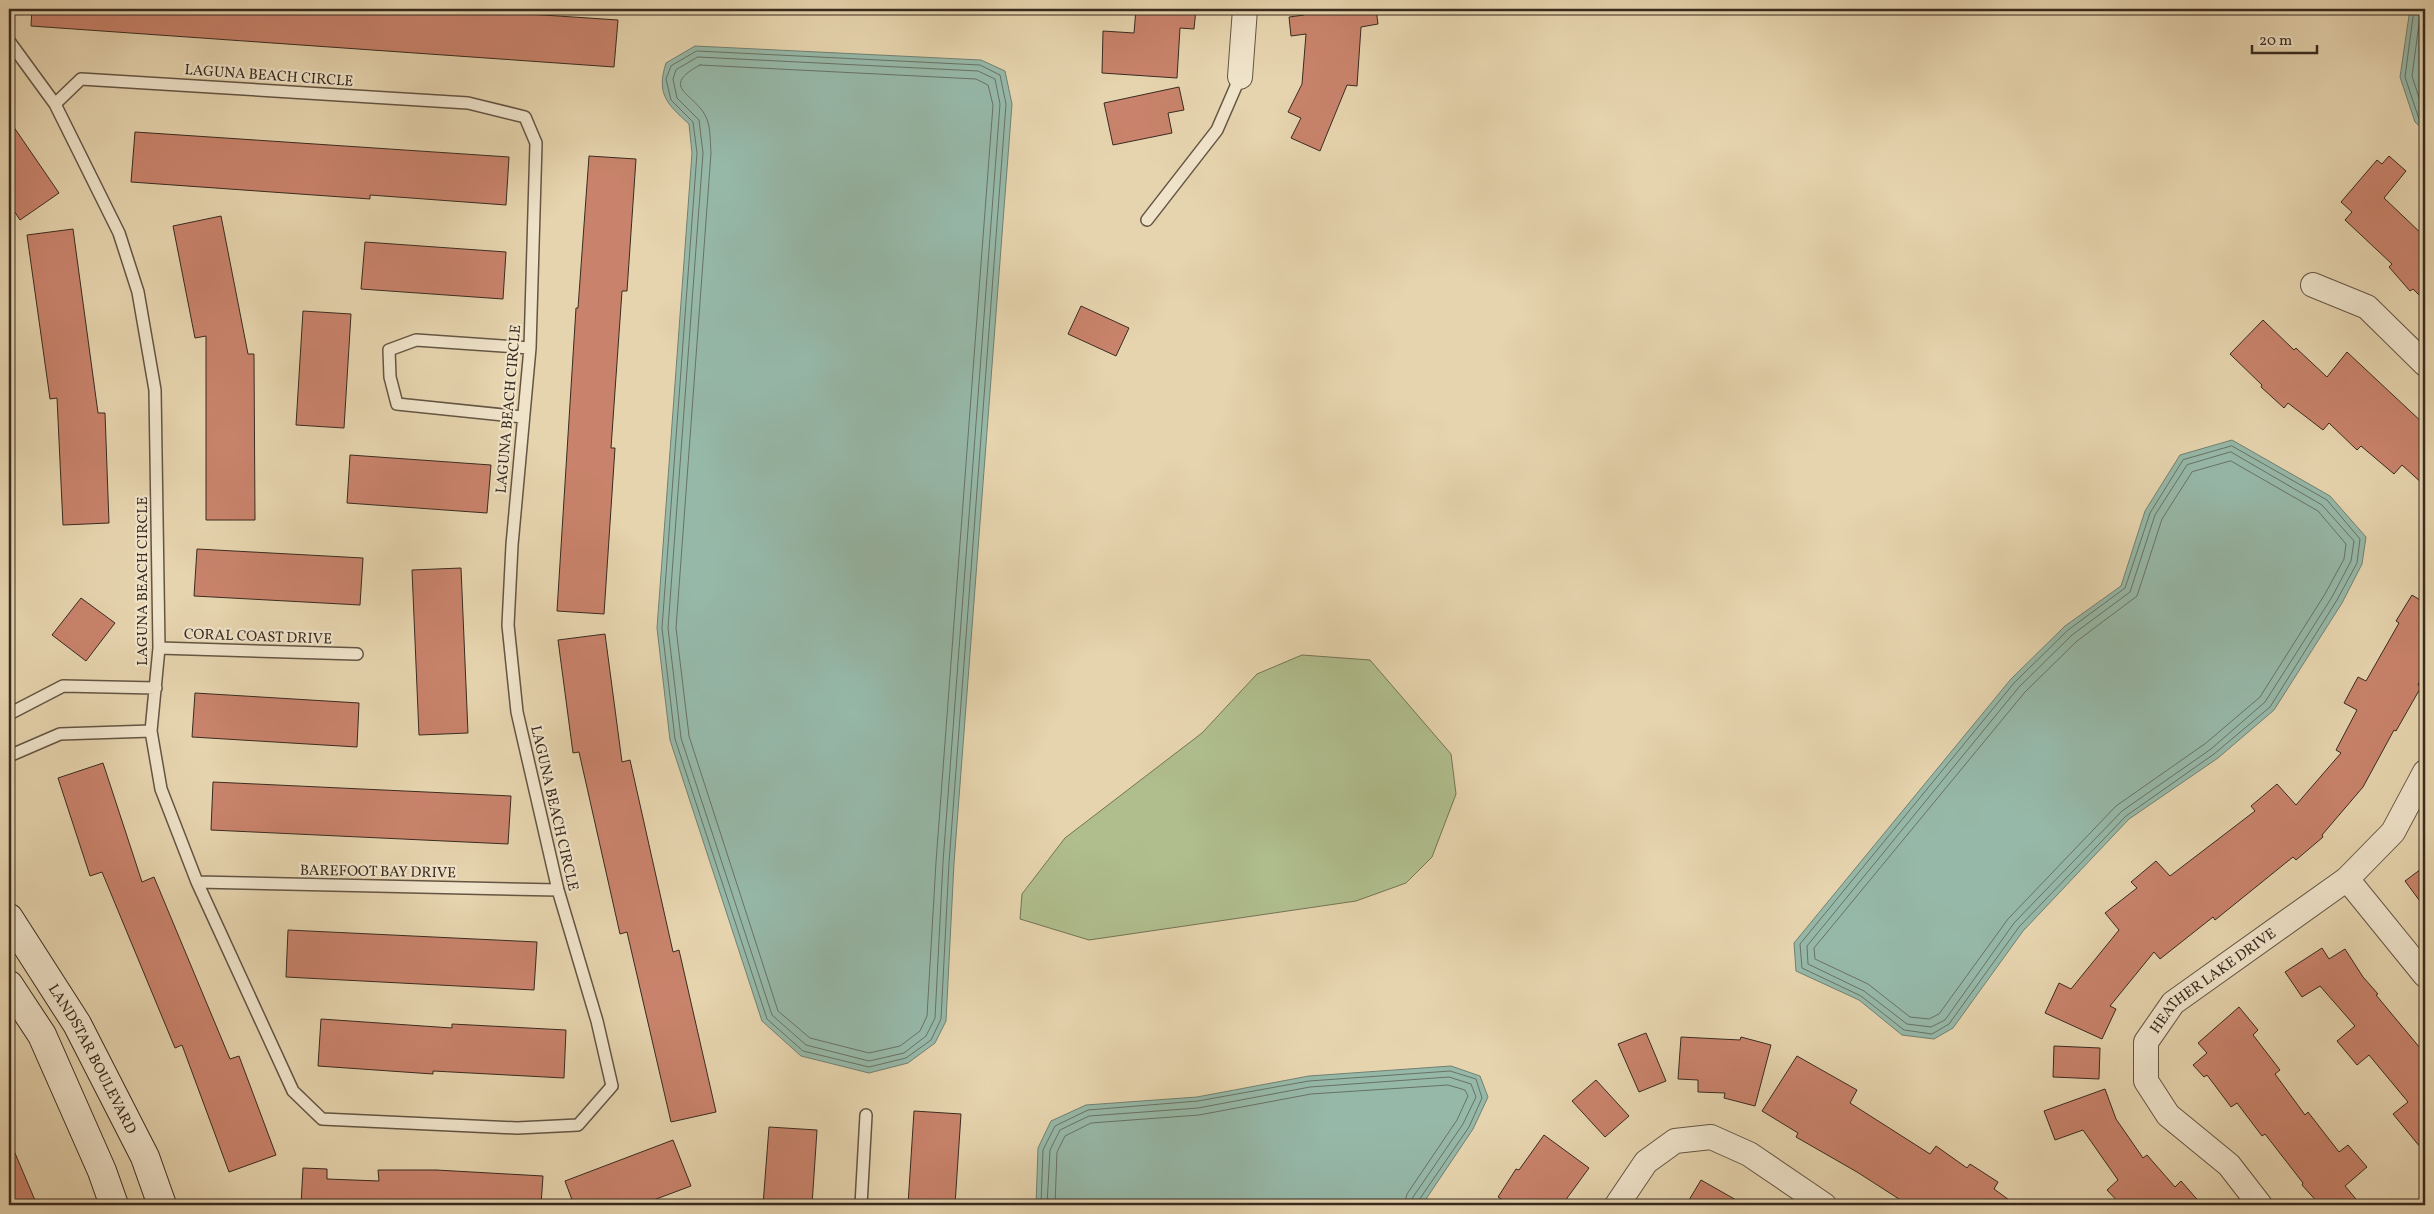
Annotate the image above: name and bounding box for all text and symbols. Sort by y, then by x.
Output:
scale bar [2252,22,2316,54]
text: 20 m [2259,31,2292,52]
street label: LAGUNA BEACH CIRCLE [184,60,354,93]
street label: LAGUNA BEACH CIRCLE [492,324,527,494]
street label: LAGUNA BEACH CIRCLE [133,496,154,666]
street label: CORAL COAST DRIVE [184,624,332,651]
street label: LAGUNA BEACH CIRCLE [524,724,583,893]
street label: BAREFOOT BAY DRIVE [300,861,456,884]
street label: HEATHER LAKE DRIVE [2146,924,2281,1038]
street label: LANDSTAR BOULEVARD [42,980,141,1138]

